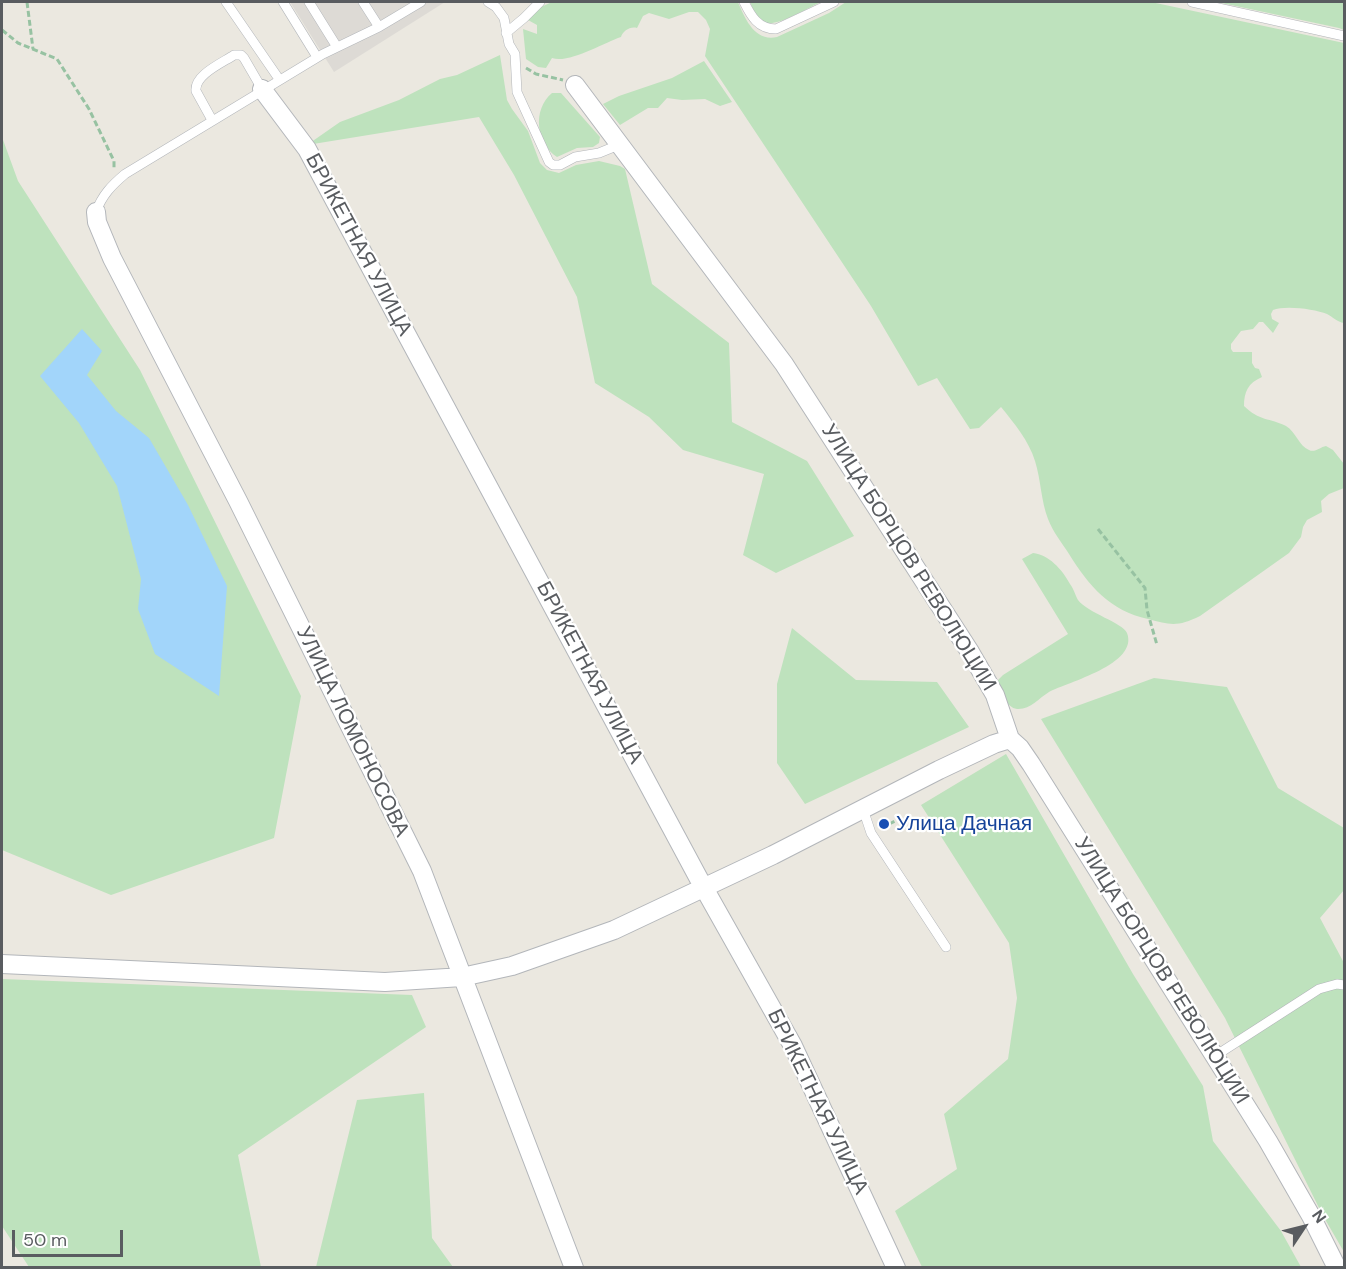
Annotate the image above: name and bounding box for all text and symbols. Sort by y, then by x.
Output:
street label: БРИКЕТНАЯ УЛИЦА [299,149,417,341]
street label: УЛИЦА БОРЦОВ РЕВОЛЮЦИИ [815,420,1001,696]
street label: БРИКЕТНАЯ УЛИЦА [530,577,648,769]
street label: УЛИЦА ЛОМОНОСОВА [290,623,414,841]
place label: Улица Дачная [896,811,1032,837]
marker: Улица Дачная [877,817,891,831]
street label: УЛИЦА БОРЦОВ РЕВОЛЮЦИИ [1068,833,1254,1109]
street label: БРИКЕТНАЯ УЛИЦА [761,1005,873,1199]
north arrow [1274,1197,1334,1257]
text: N [1307,1206,1331,1227]
scale bar [15,1218,126,1256]
text: 50 m [23,1228,67,1252]

